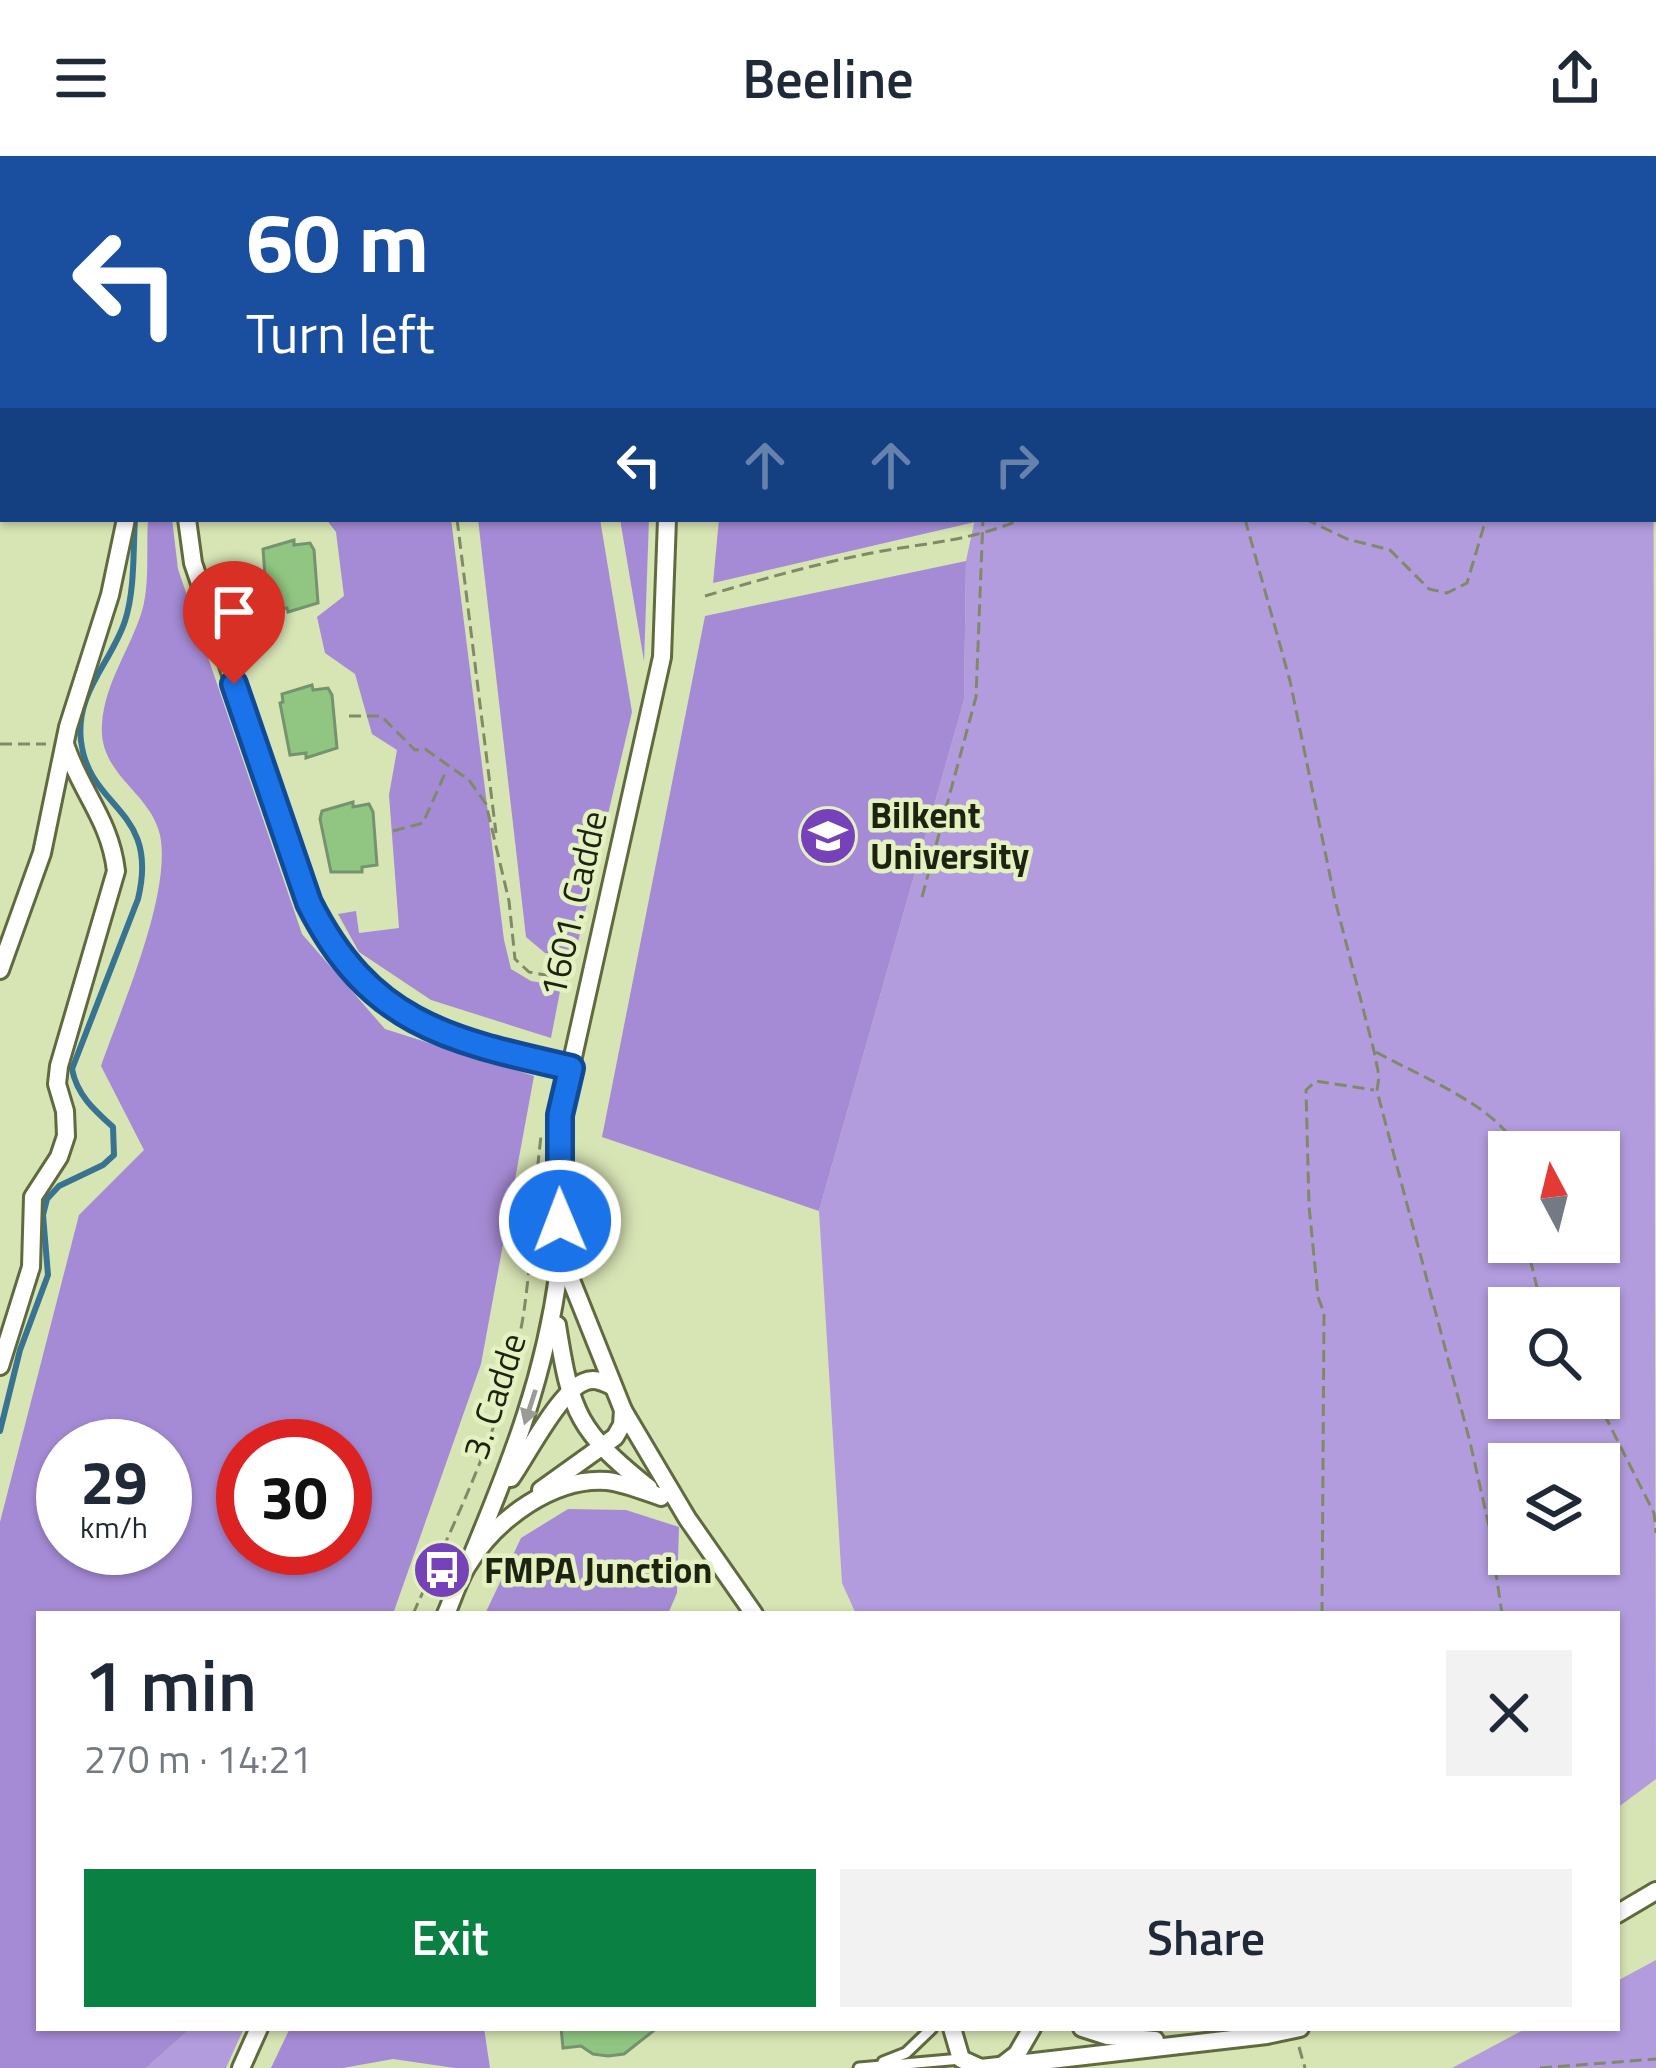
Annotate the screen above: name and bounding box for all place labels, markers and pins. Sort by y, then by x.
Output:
pin [183,561,285,684]
place label: Bilkent University [870,787,1029,883]
school or university icon: Bilkent University [797,805,859,867]
bus stop icon: FMPA Junction [411,1539,473,1601]
place label: FMPA Junction [484,1542,712,1597]

